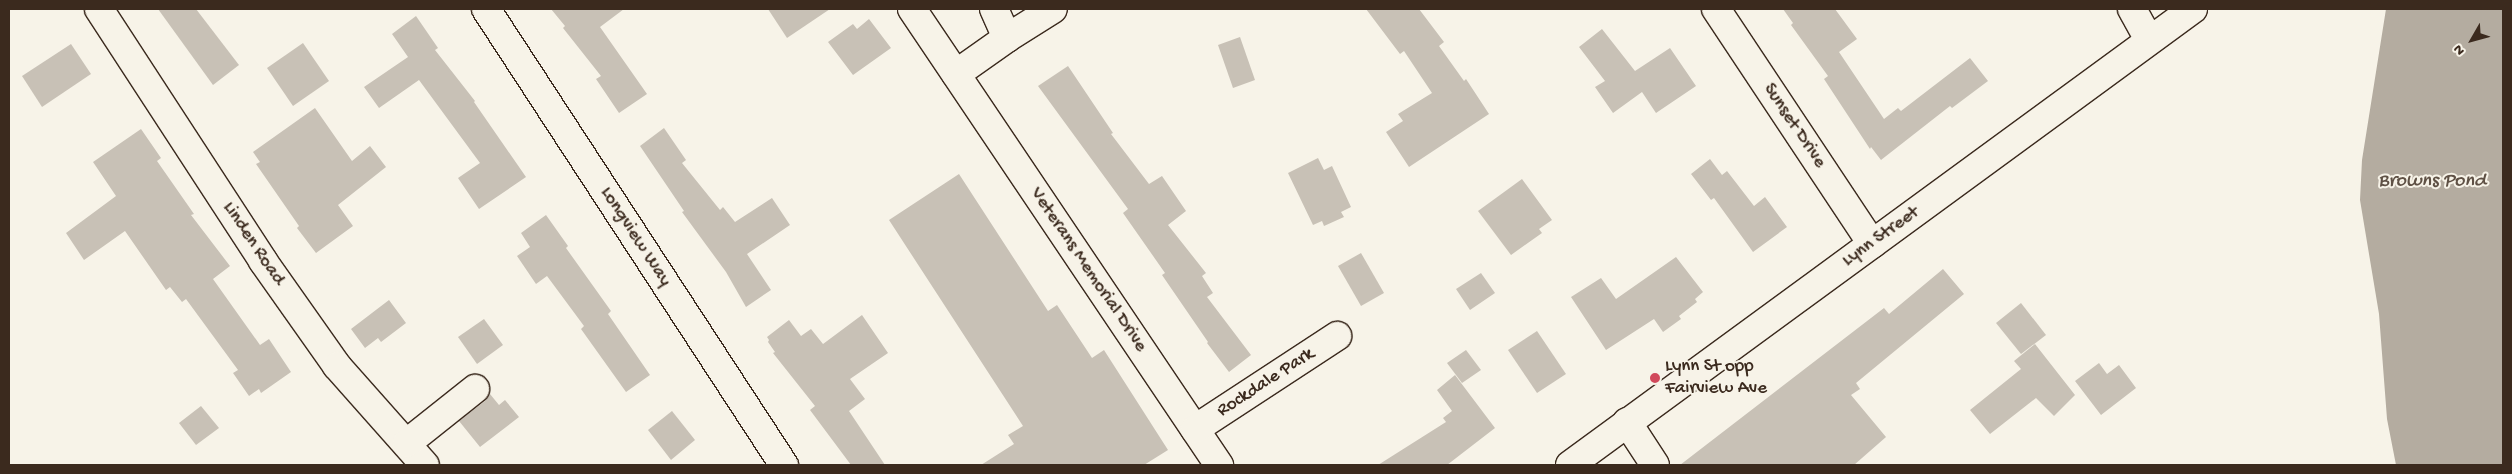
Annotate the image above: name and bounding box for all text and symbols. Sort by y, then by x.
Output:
north arrow [2447,15,2497,65]
text: N [2450,41,2469,58]
street label: Sunset Drive [1757,79,1831,173]
water label: Browns Pond [2378,169,2486,193]
street label: Longview Way [594,183,676,291]
street label: Veterans Memorial Drive [1024,183,1152,357]
street label: Linden Road [217,198,289,290]
street label: Lynn Street [1838,201,1924,273]
street label: Rockdale Park [1213,343,1319,423]
place label: Lynn St opp Fairview Ave [1665,356,1767,400]
marker: Lynn St opp Fairview Ave [1649,372,1661,384]

